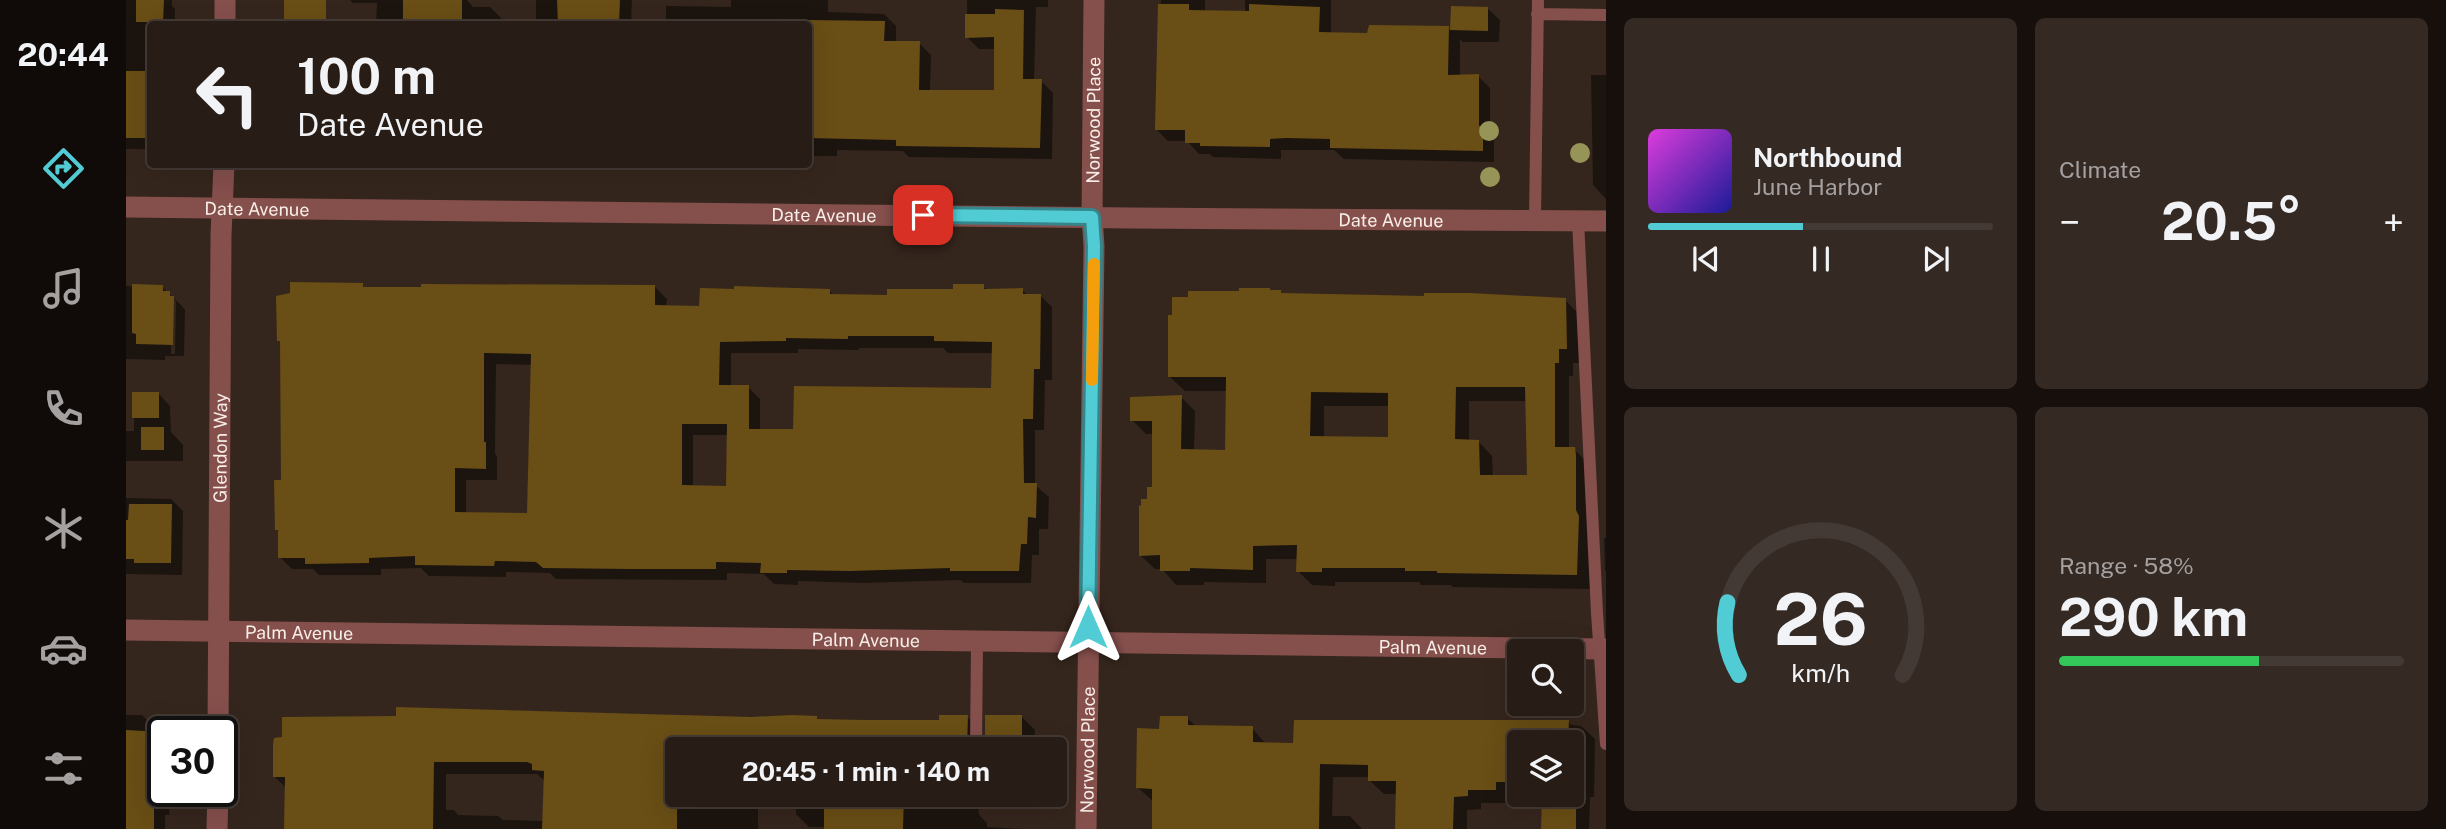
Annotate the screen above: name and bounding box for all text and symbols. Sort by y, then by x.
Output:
text: 20:44 [17,36,109,73]
text: 100 m [297,47,436,105]
icon: left [182,49,273,140]
street label: Norwood Place [1082,57,1104,184]
text: Date Avenue [297,106,484,143]
text: Northbound [1753,142,1902,173]
icon: directions [39,144,88,193]
text: Climate [2059,156,2141,183]
text: June Harbor [1753,173,1882,200]
pin [893,185,953,245]
text: 20.5° [2161,191,2302,252]
icon: arrive [904,196,942,234]
street label: Date Avenue [204,197,310,220]
text: − [2059,200,2080,245]
text: + [2383,200,2404,245]
street label: Date Avenue [771,204,877,226]
street label: Date Avenue [1338,209,1444,230]
icon: previous [1687,240,1725,278]
icon: pause [1802,240,1840,278]
icon: next [1917,240,1955,278]
icon: music [39,264,88,313]
icon: phone [39,384,88,433]
street label: Glendon Way [209,393,231,503]
icon: climate [39,504,88,553]
text: Range · 58% [2059,552,2194,579]
text: 26 [1773,576,1868,661]
text: 290 km [2059,587,2248,648]
position arrow [1051,590,1125,664]
street label: Palm Avenue [245,621,353,643]
icon: car [39,624,88,673]
street label: Palm Avenue [812,628,920,651]
street label: Palm Avenue [1379,636,1487,658]
map controls [1507,639,1584,807]
button: search [1507,639,1584,716]
text: km/h [1791,658,1850,688]
street label: Norwood Place [1076,686,1098,814]
speed limit sign: 30 [147,716,238,807]
button: layers [1507,730,1584,807]
icon: filters [39,744,88,793]
text: 20:45 · 1 min · 140 m [742,756,990,787]

